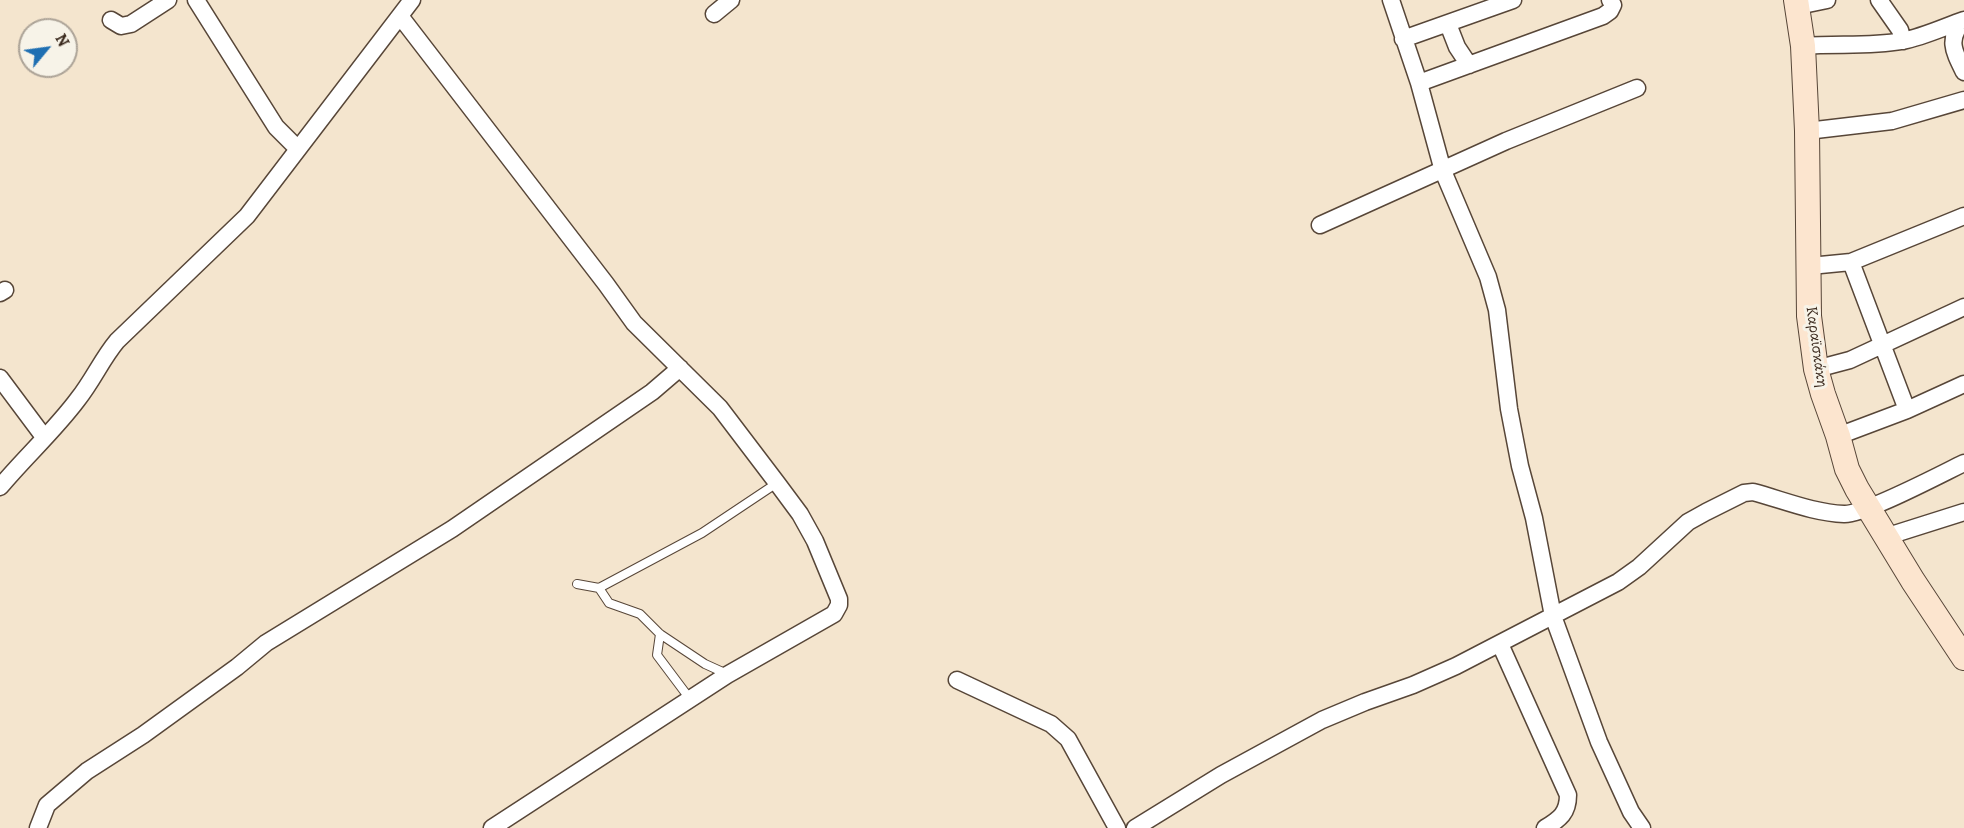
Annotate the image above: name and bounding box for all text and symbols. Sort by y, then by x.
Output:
north arrow [18,18,78,78]
text: N [50,30,74,51]
street label: Καραϊσκάκη [1801,305,1831,389]

